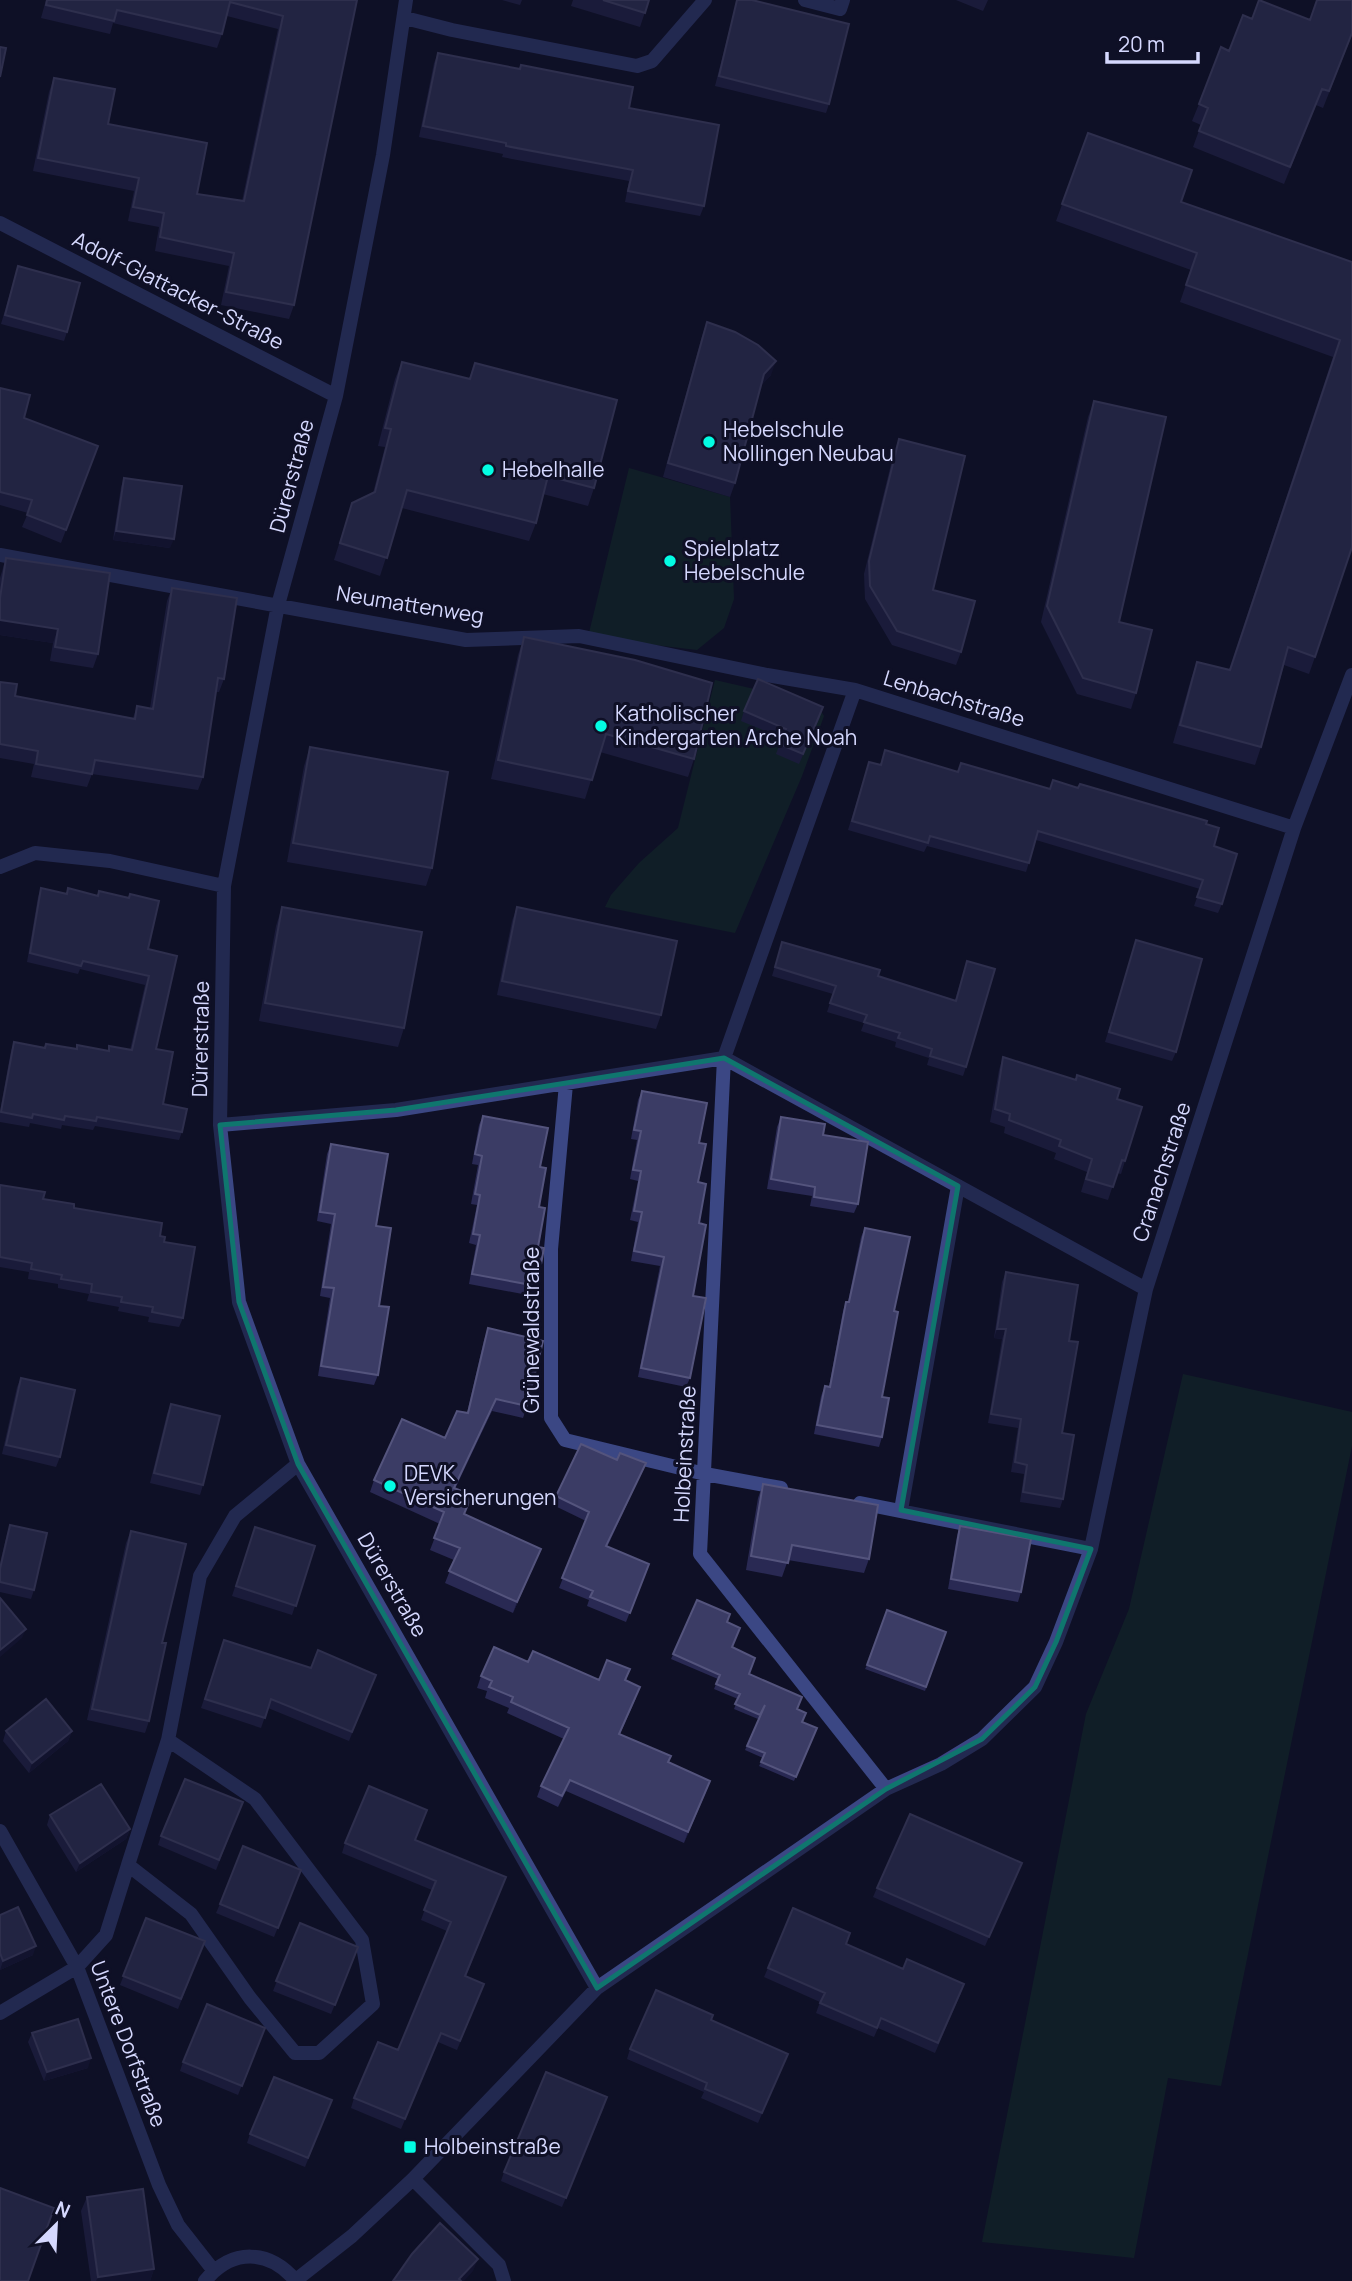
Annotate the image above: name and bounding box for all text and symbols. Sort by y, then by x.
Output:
scale bar [1107,21,1198,65]
text: 20 m [1118,30,1165,58]
street label: Adolf-Glattacker-Straße [68,225,289,356]
place label: Hebelschule Nollingen Neubau [723,415,894,467]
street label: Dürerstraße [262,416,320,536]
marker: Hebelschule Nollingen Neubau [701,434,717,450]
place label: Hebelhalle [502,455,604,483]
marker: Hebelhalle [480,462,496,478]
place label: Spielplatz Hebelschule [684,534,805,586]
marker: Spielplatz Hebelschule [662,553,678,569]
street label: Neumattenweg [334,579,486,629]
street label: Lenbachstraße [880,663,1028,733]
place label: Katholischer Kindergarten Arche Noah [615,699,857,751]
marker: Katholischer Kindergarten Arche Noah [593,718,609,734]
street label: Dürerstraße [185,981,215,1097]
street label: Cranachstraße [1125,1098,1197,1245]
street label: Grünewaldstraße [517,1247,545,1413]
street label: Holbeinstraße [666,1385,702,1523]
place label: DEVK Versicherungen [404,1459,557,1511]
marker: DEVK Versicherungen [382,1478,398,1494]
street label: Dürerstraße [352,1527,434,1642]
street label: Untere Dorfstraße [84,1956,174,2131]
place label: Holbeinstraße [424,2132,561,2160]
marker: Holbeinstraße [402,2139,418,2155]
north arrow [21,2190,91,2260]
text: N [51,2195,74,2224]

